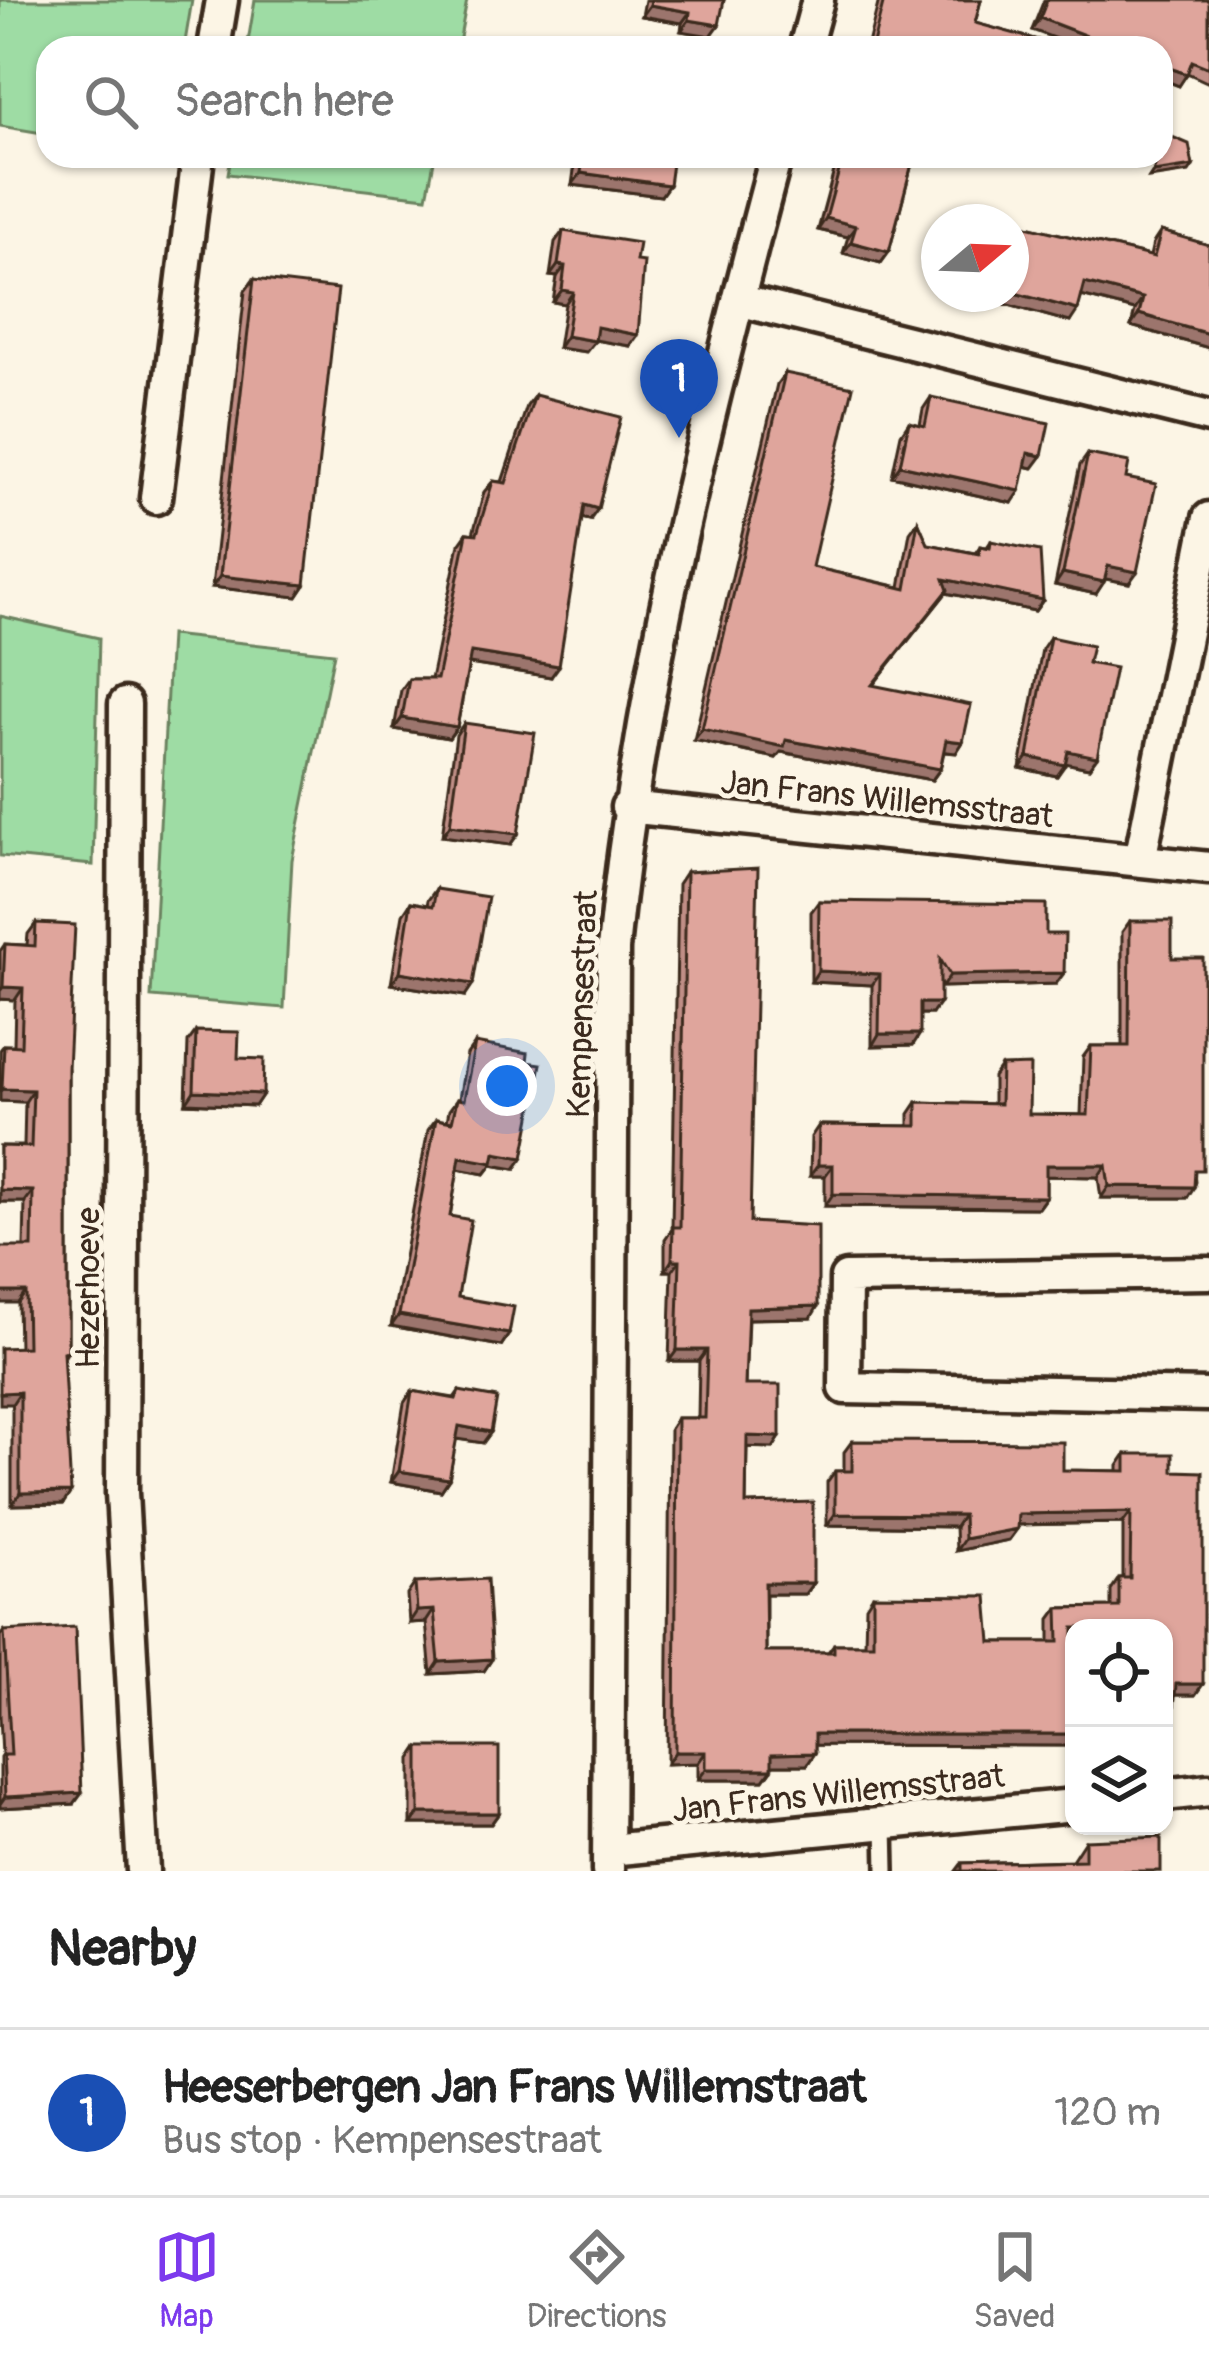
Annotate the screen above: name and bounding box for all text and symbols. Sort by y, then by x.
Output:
search box [36,36,1173,168]
icon: search [78,69,144,135]
text: Search here [174,74,394,130]
north arrow [921,204,1029,312]
pin: 1 [640,339,718,438]
street label: Jan Frans Willemsstraat [719,762,1056,837]
street label: Kempensestraat [558,889,607,1119]
your location [477,1056,537,1116]
street label: Hezerhoeve [68,1207,109,1369]
map controls [1065,1619,1173,1835]
button: locate [1065,1619,1173,1727]
button: layers [1065,1727,1173,1835]
street label: Jan Frans Willemsstraat [670,1756,1007,1831]
text: Nearby [48,1917,196,1981]
text: Heeserbergen Jan Frans Willemstraat [162,2060,866,2116]
text: 1 [79,2088,95,2137]
text: 120 m [1054,2088,1161,2137]
text: Bus stop · Kempensestraat [162,2116,602,2165]
tab: Map [154,2224,220,2337]
tab: Directions [527,2224,667,2337]
tab: Saved [974,2224,1055,2337]

